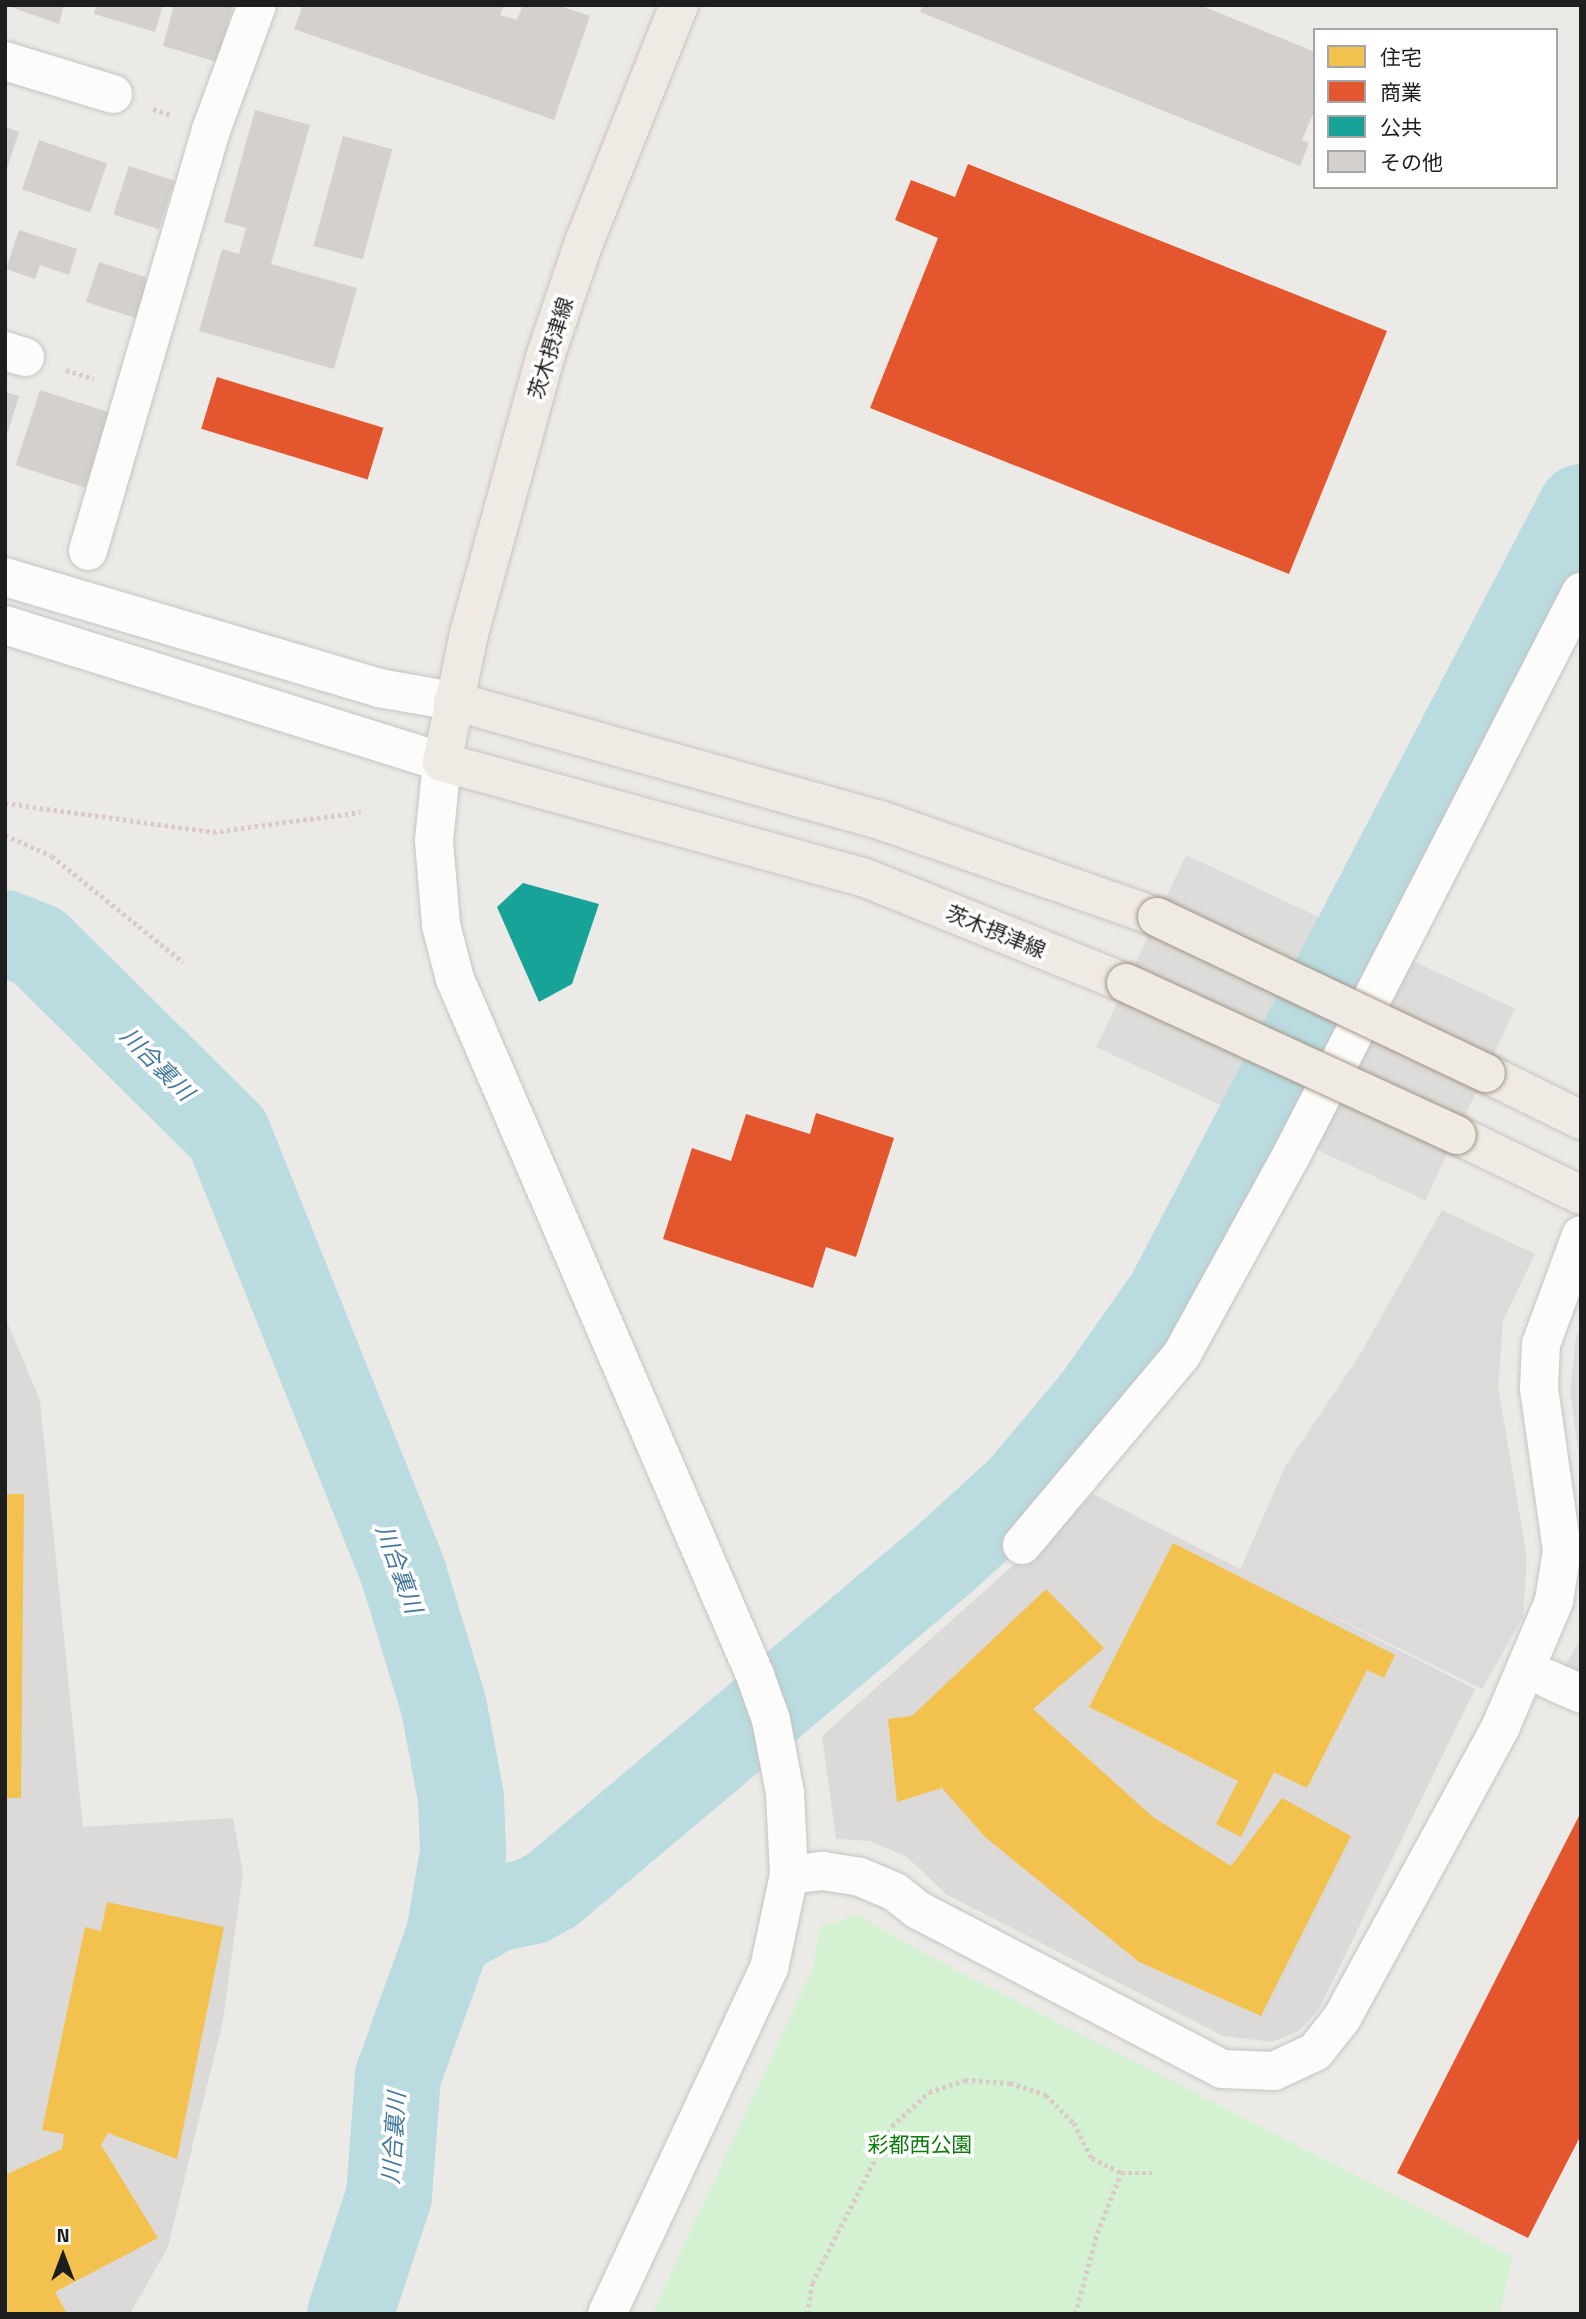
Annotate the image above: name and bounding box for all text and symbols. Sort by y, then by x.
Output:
legend [1313,28,1558,189]
text: 住宅 [1380,41,1422,73]
text: 商業 [1380,76,1422,108]
text: 公共 [1380,111,1422,143]
text: その他 [1380,146,1443,178]
street label: 茨木摂津線 [523,294,577,402]
street label: 茨木摂津線 [943,900,1049,962]
water label: 川合裏川 [115,1022,199,1106]
water label: 川合裏川 [370,1521,428,1617]
water label: 川合裏川 [377,2091,411,2185]
park label: 彩都西公園 [868,2131,972,2157]
text: N [56,2220,70,2249]
north arrow [28,2221,98,2291]

